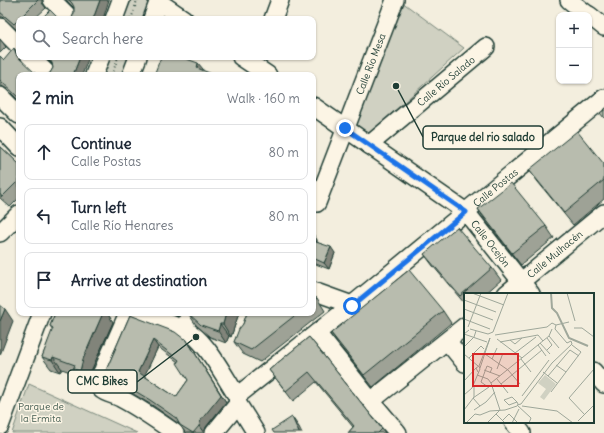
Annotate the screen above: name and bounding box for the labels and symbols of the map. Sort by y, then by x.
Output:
street label: Calle Río Mesa [353,31,388,97]
street label: Calle Río Salado [414,52,478,109]
route end [336,119,354,137]
callout: Parque del rio salado [423,126,543,149]
text: Parque del rio salado [431,130,535,145]
street label: Calle Postas [470,165,521,210]
street label: Calle Ocejón [468,217,513,269]
street label: Calle Mulhacén [524,227,585,281]
inset map [464,293,594,423]
route start [343,297,361,315]
callout: CMC Bikes [68,370,137,393]
text: CMC Bikes [76,374,128,388]
park label: Parque de la Ermita [18,400,64,425]

